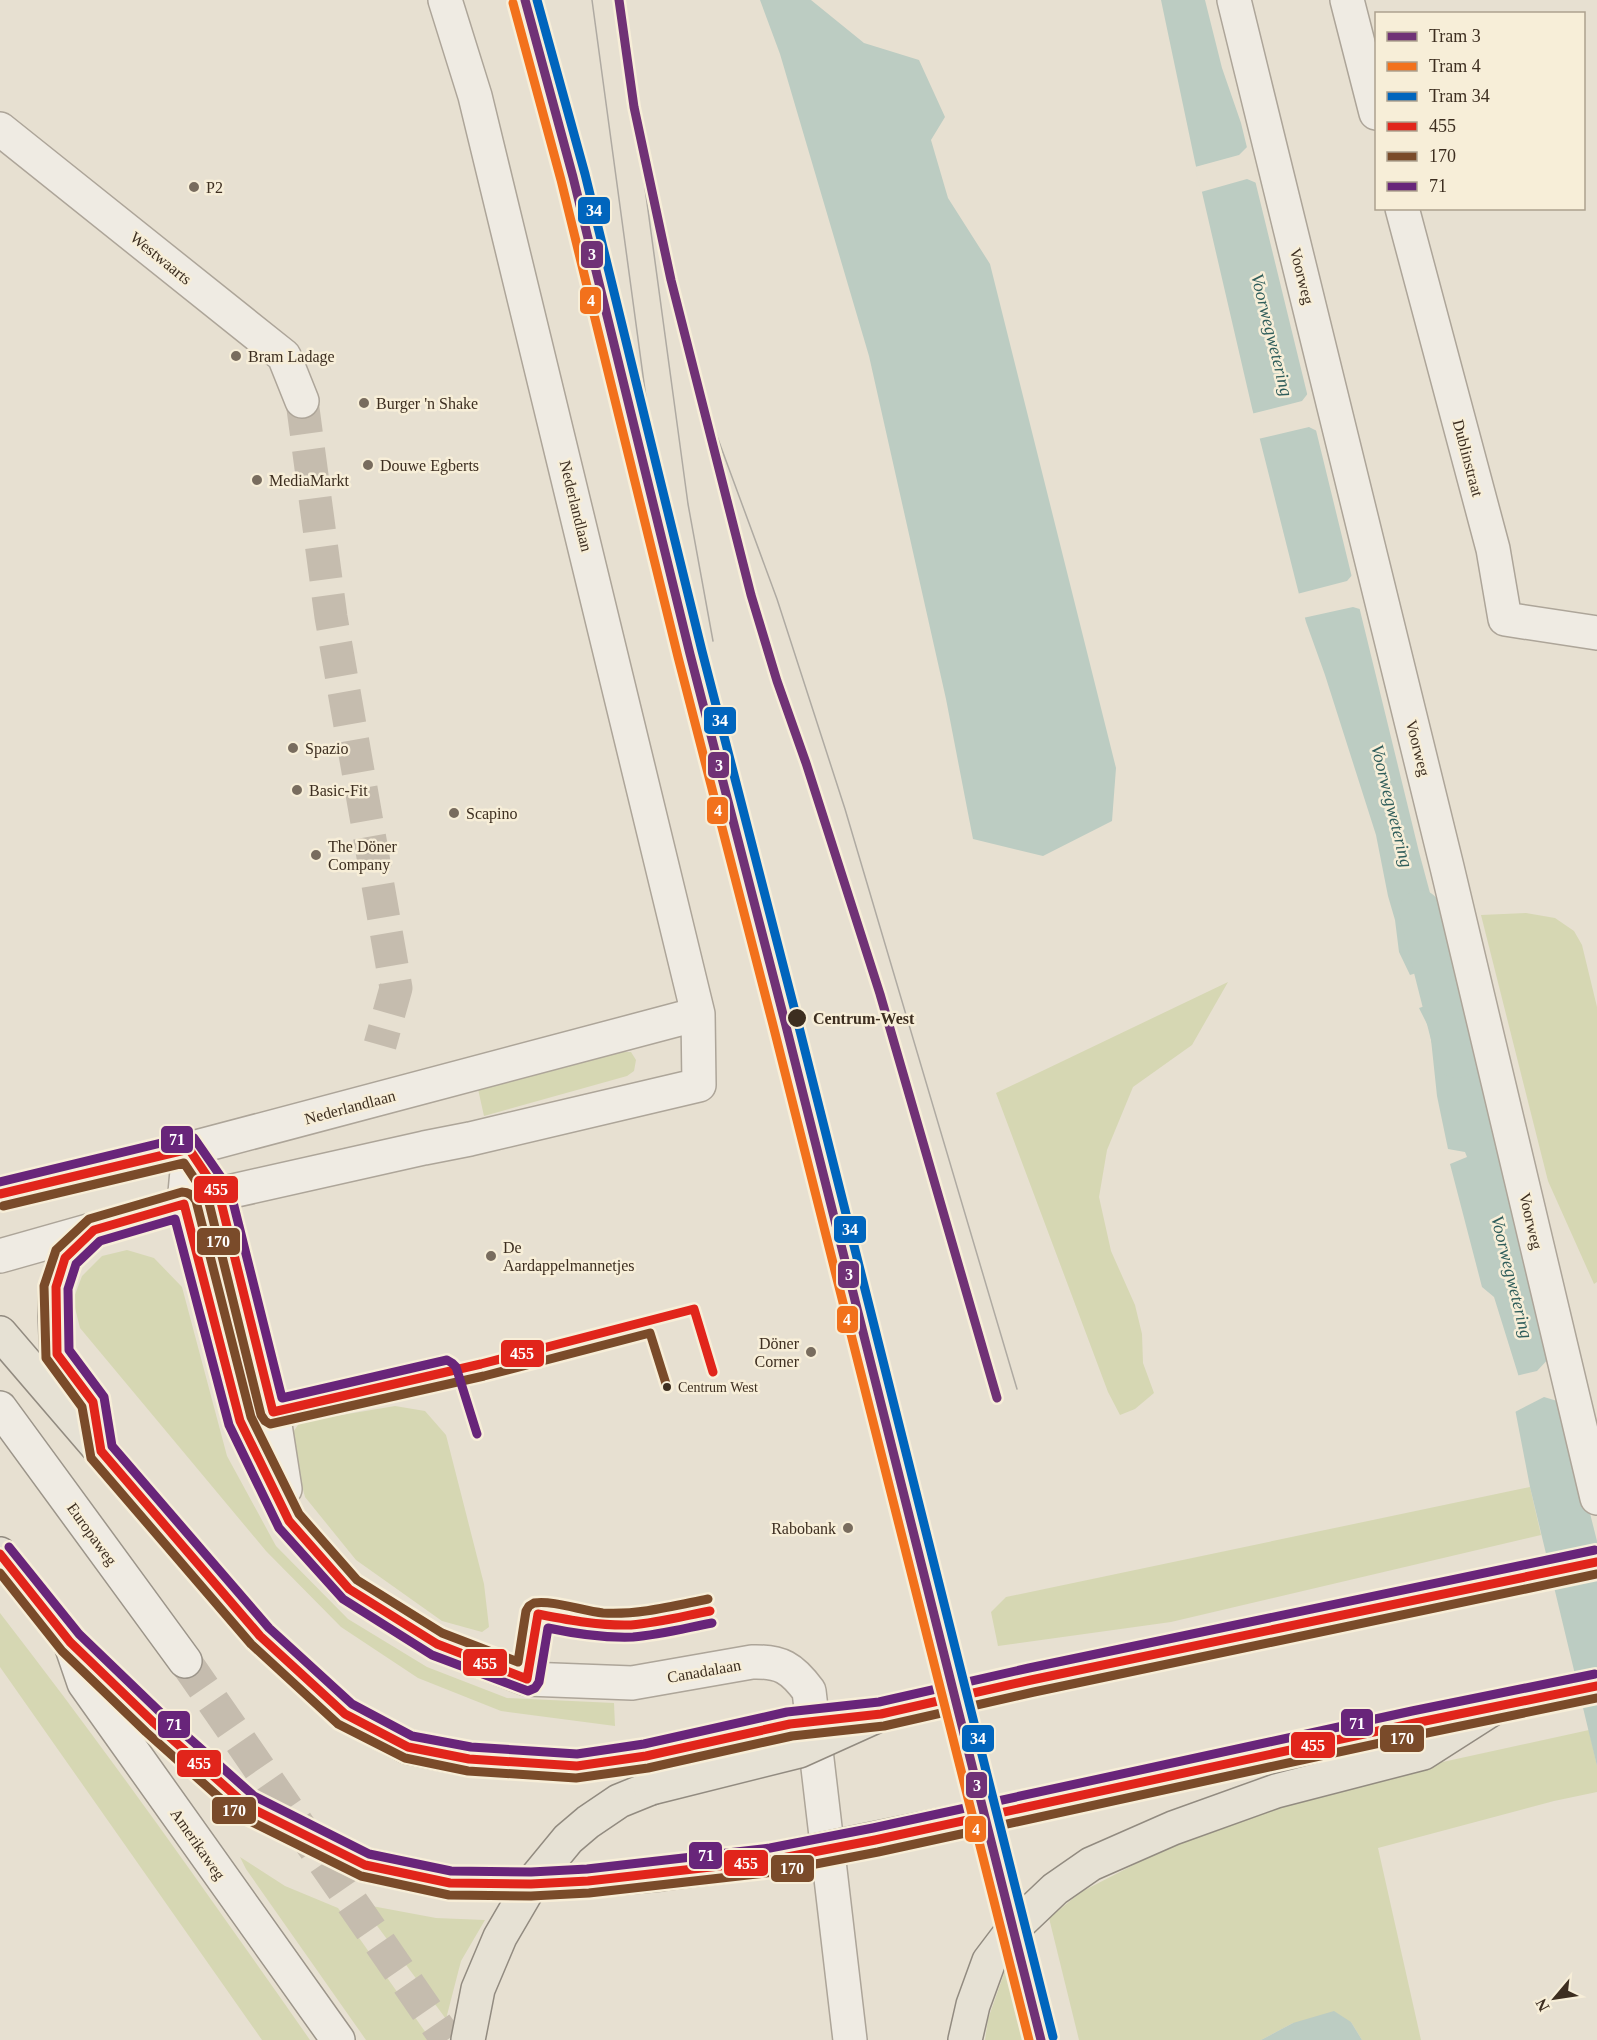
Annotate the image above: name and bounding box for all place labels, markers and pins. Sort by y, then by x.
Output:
place label: P2 [206,179,223,196]
marker: P2 [187,180,201,194]
place label: Bram Ladage [248,348,335,366]
marker: Bram Ladage [229,349,243,363]
place label: Burger 'n Shake [376,395,478,413]
marker: Burger 'n Shake [357,396,371,410]
place label: Douwe Egberts [380,457,479,475]
marker: Douwe Egberts [361,458,375,472]
place label: MediaMarkt [269,472,350,489]
marker: MediaMarkt [250,473,264,487]
place label: Spazio [305,740,349,758]
marker: Spazio [286,741,300,755]
place label: Basic-Fit [309,782,368,799]
marker: Basic-Fit [290,783,304,797]
place label: Scapino [466,805,518,823]
marker: Scapino [447,806,461,820]
place label: The Döner Company [328,838,398,874]
marker: The Döner Company [309,848,323,862]
marker: Centrum-West [786,1007,808,1029]
place label: Centrum-West [813,1010,915,1027]
place label: De Aardappelmannetjes [503,1239,635,1275]
marker: De Aardappelmannetjes [484,1249,498,1263]
place label: Döner Corner [755,1335,800,1370]
marker: Döner Corner [804,1345,818,1359]
place label: Centrum West [678,1380,758,1395]
marker: Centrum West [661,1381,673,1393]
place label: Rabobank [771,1520,836,1537]
marker: Rabobank [841,1521,855,1535]

